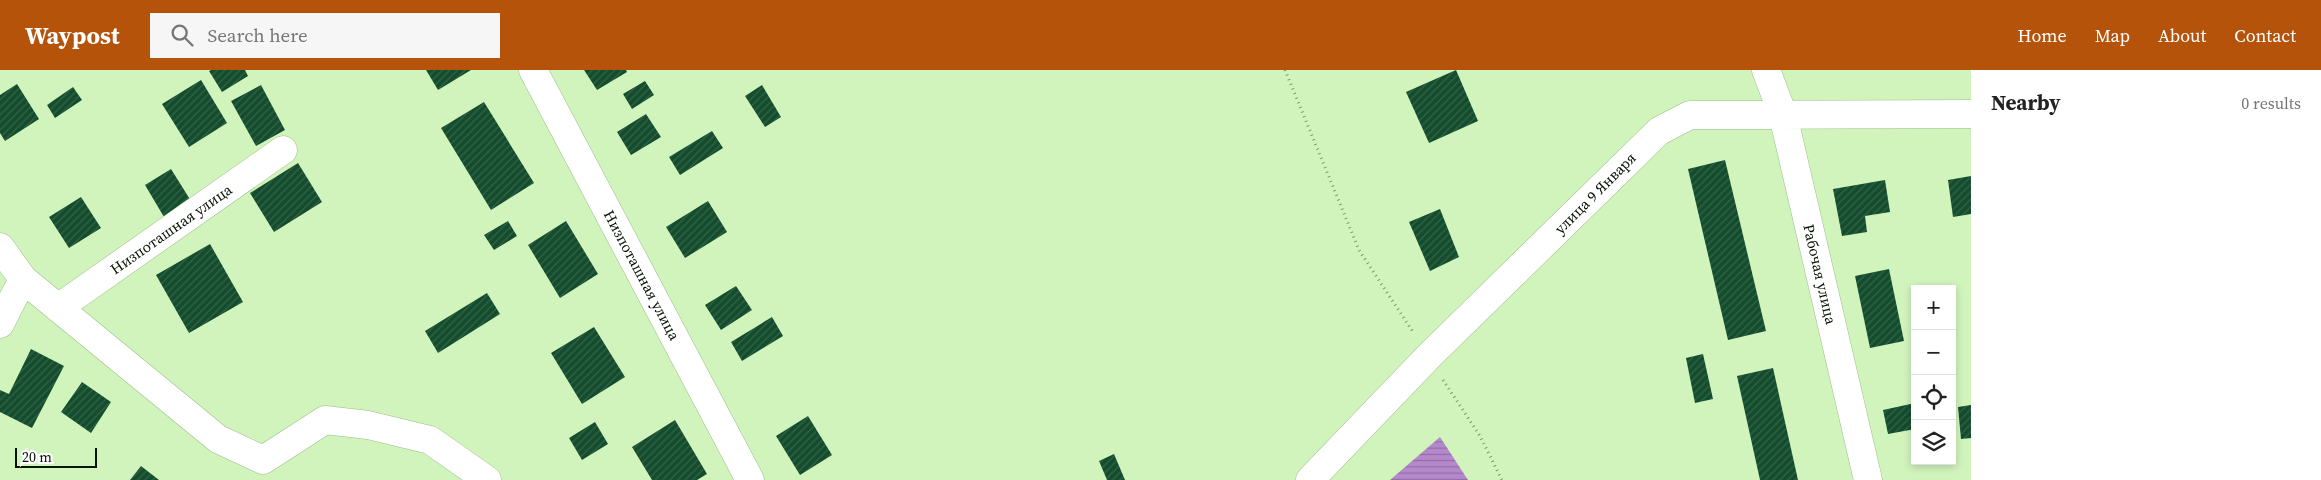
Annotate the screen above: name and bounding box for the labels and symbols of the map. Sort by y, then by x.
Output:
street label: улица 9 Января [1550,148,1640,238]
street label: Низпоташная улица [106,179,237,279]
street label: Низпоташная улица [599,206,685,344]
street label: Рабочая улица [1798,222,1842,327]
scale bar [15,445,98,468]

